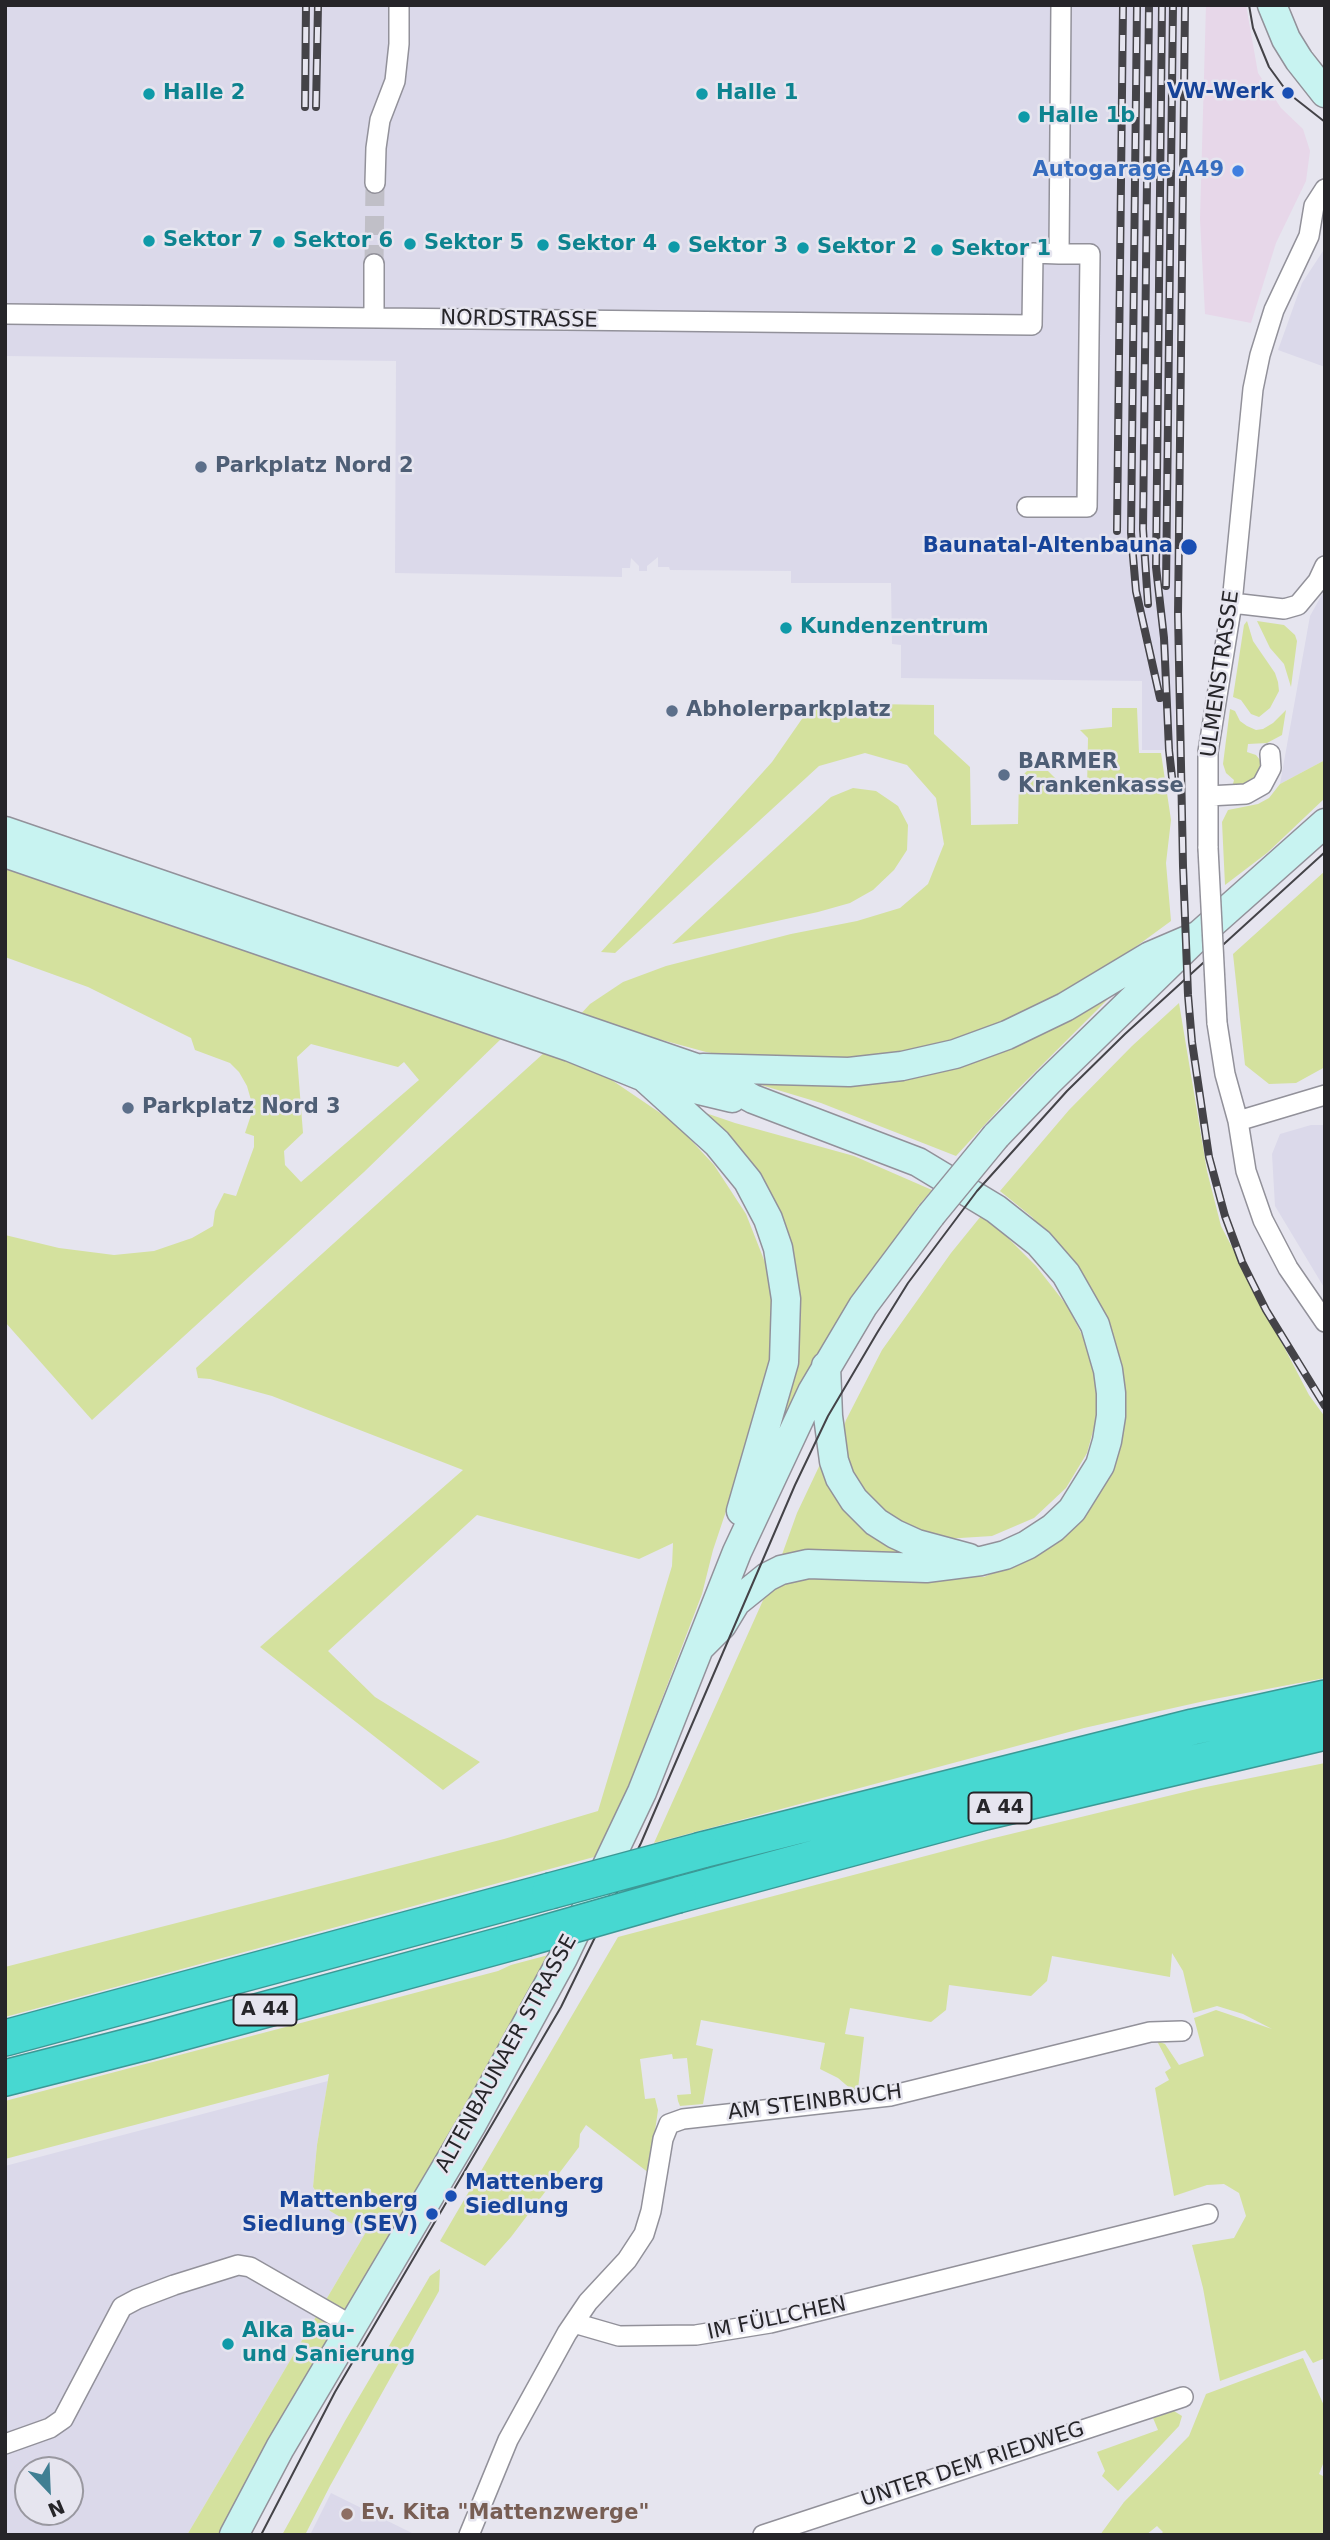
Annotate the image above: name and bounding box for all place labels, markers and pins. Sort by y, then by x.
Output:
place label: VW-Werk [1167,80,1274,106]
place label: Halle 2 [163,81,245,107]
place label: Halle 1 [716,81,798,107]
marker: VW-Werk [1280,85,1296,101]
marker: Halle 2 [141,86,157,102]
marker: Halle 1 [694,86,710,102]
place label: Halle 1b [1038,104,1135,130]
marker: Halle 1b [1016,109,1032,125]
place label: Autogarage A49 [1033,158,1224,184]
marker: Autogarage A49 [1230,163,1246,179]
place label: Sektor 7 [163,228,263,254]
place label: Sektor 6 [293,229,393,255]
place label: Sektor 5 [424,231,524,257]
place label: Sektor 4 [557,232,657,258]
marker: Sektor 7 [141,233,157,249]
marker: Sektor 6 [271,234,287,250]
place label: Sektor 3 [688,234,788,260]
place label: Sektor 2 [817,235,917,261]
marker: Sektor 5 [402,236,418,252]
marker: Sektor 4 [535,237,551,253]
place label: Sektor 1 [951,237,1051,263]
marker: Sektor 3 [666,239,682,255]
marker: Sektor 2 [795,240,811,256]
marker: Sektor 1 [929,242,945,258]
place label: Parkplatz Nord 2 [215,454,414,480]
marker: Parkplatz Nord 2 [193,459,209,475]
place label: Baunatal-Altenbauna [923,534,1173,560]
marker: Baunatal-Altenbauna [1179,537,1199,557]
place label: Kundenzentrum [800,615,989,641]
marker: Kundenzentrum [778,620,794,636]
place label: Abholerparkplatz [686,698,891,724]
marker: Abholerparkplatz [664,703,680,719]
place label: BARMER Krankenkasse [1018,750,1184,800]
marker: BARMER Krankenkasse [996,767,1012,783]
place label: Parkplatz Nord 3 [142,1095,341,1121]
marker: Parkplatz Nord 3 [120,1100,136,1116]
place label: Mattenberg Siedlung [465,2171,604,2221]
marker: Mattenberg Siedlung [443,2188,459,2204]
place label: Mattenberg Siedlung (SEV) [242,2189,418,2239]
marker: Mattenberg Siedlung (SEV) [424,2206,440,2222]
place label: Alka Bau- und Sanierung [242,2319,415,2369]
marker: Alka Bau- und Sanierung [220,2336,236,2352]
place label: Ev. Kita "Mattenzwerge" [361,2501,649,2527]
marker: Ev. Kita "Mattenzwerge" [339,2506,355,2522]

